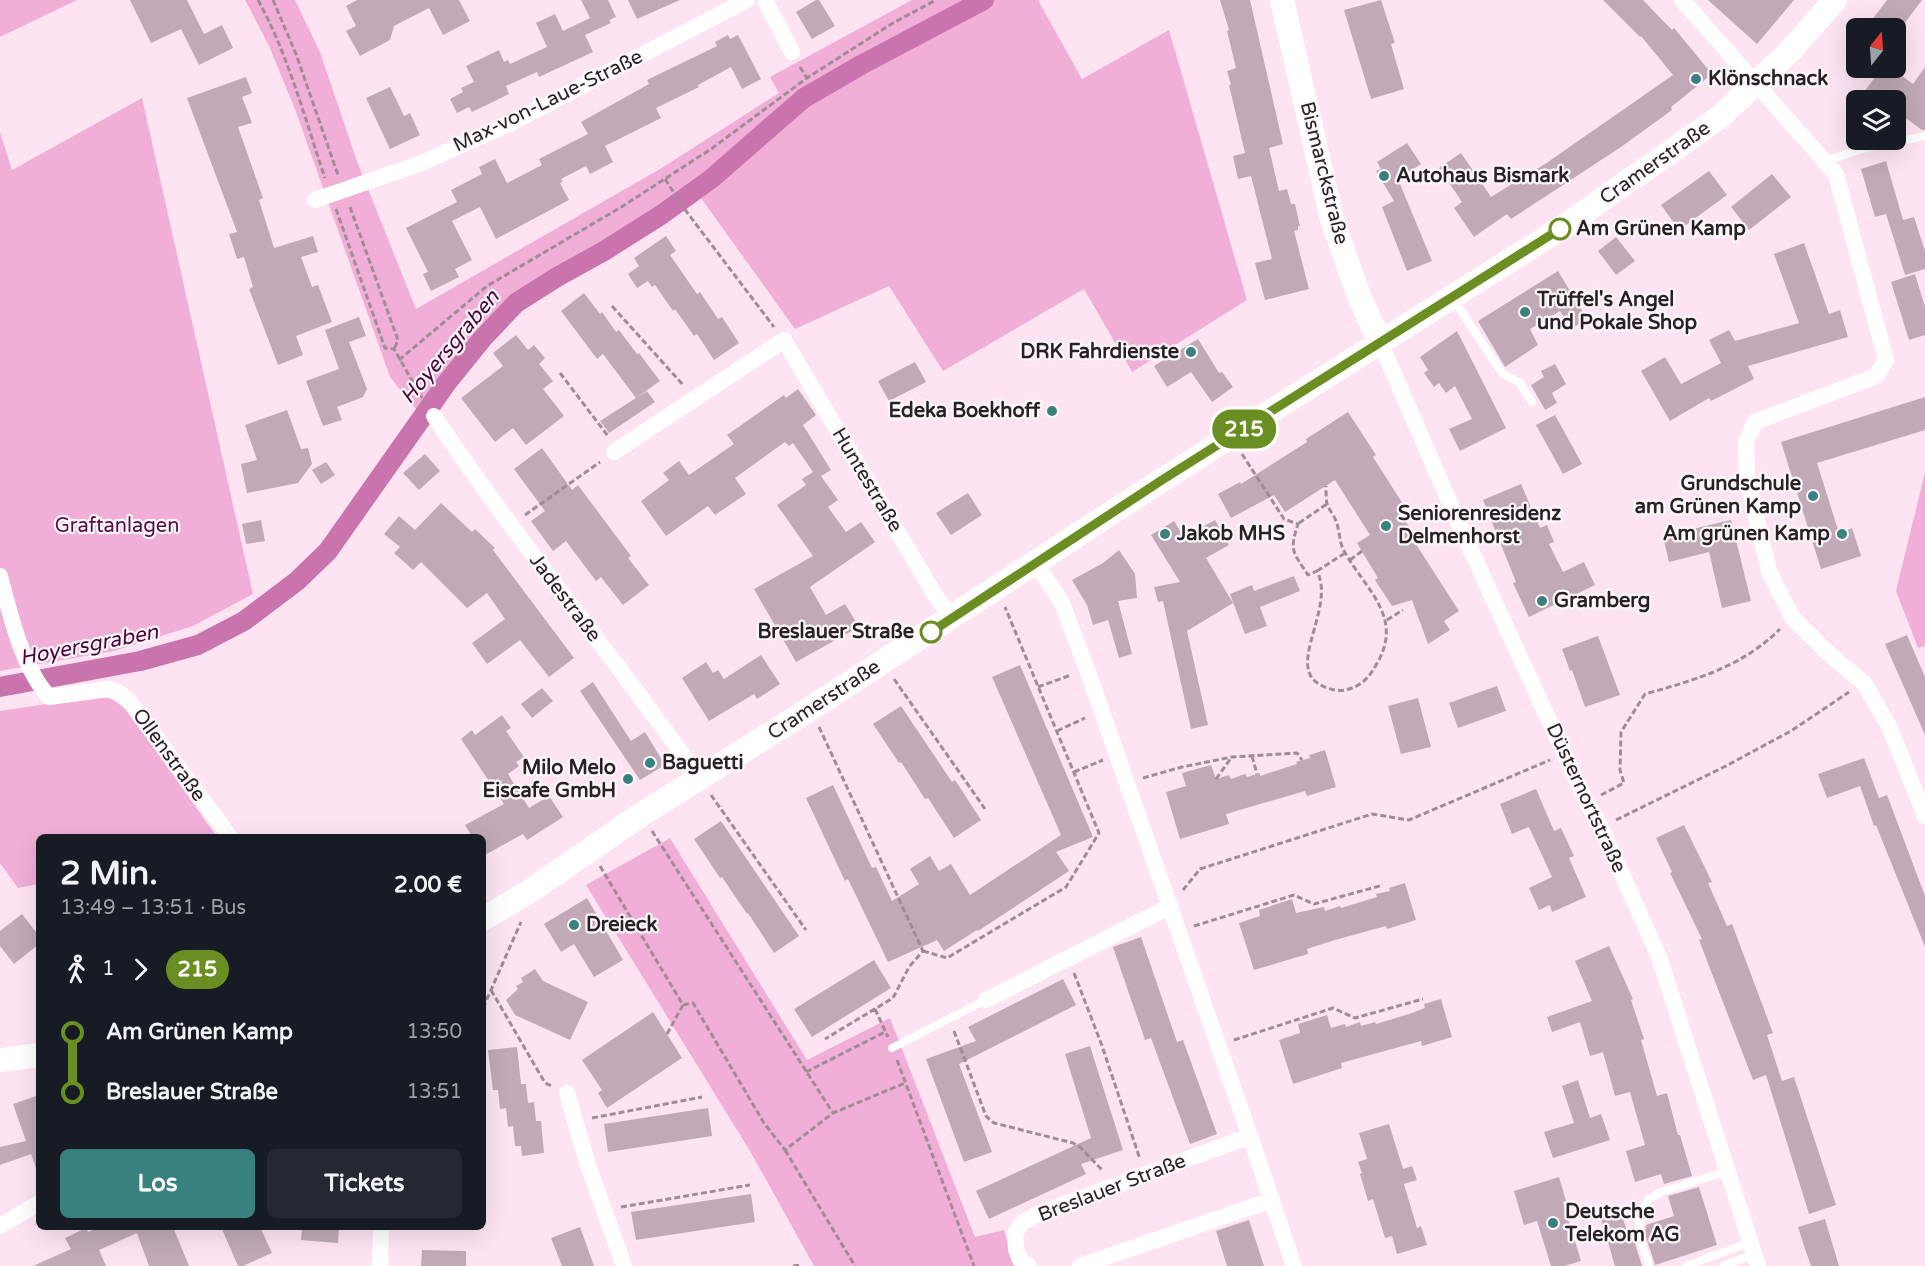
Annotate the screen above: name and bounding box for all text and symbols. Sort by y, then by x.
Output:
north arrow [1846,18,1906,78]
map controls [1846,18,1906,150]
street label: Max-von-Laue-Straße [449,45,647,157]
place label: Klönschnack [1708,67,1828,91]
marker: Klönschnack [1689,72,1703,86]
button: layers [1846,90,1906,150]
street label: Bismarckstraße [1295,99,1353,247]
street label: Cramerstraße [1595,116,1715,210]
place label: Autohaus Bismark [1396,164,1569,188]
marker: Autohaus Bismark [1377,169,1391,183]
place label: Am Grünen Kamp [1576,217,1746,241]
marker: Am Grünen Kamp [1549,218,1571,240]
water label: Hoyersgraben [395,284,505,409]
place label: Trüffel's Angel und Pokale Shop [1536,288,1697,335]
marker: Trüffel's Angel und Pokale Shop [1518,305,1532,319]
place label: DRK Fahrdienste [1020,340,1179,364]
marker: DRK Fahrdienste [1184,345,1198,359]
place label: Edeka Boekhoff [889,399,1041,423]
marker: Edeka Boekhoff [1045,404,1059,418]
line badge: 215 [1210,410,1278,448]
text: 215 [1224,417,1264,442]
street label: Huntestraße [826,424,908,536]
place label: Grundschule am Grünen Kamp [1635,472,1801,519]
marker: Grundschule am Grünen Kamp [1806,489,1820,503]
place label: Seniorenresidenz Delmenhorst [1398,502,1561,549]
park label: Graftanlagen [55,514,179,538]
marker: Seniorenresidenz Delmenhorst [1379,519,1393,533]
place label: Jakob MHS [1176,522,1285,546]
place label: Am grünen Kamp [1663,522,1830,546]
marker: Jakob MHS [1158,527,1172,541]
marker: Am grünen Kamp [1835,527,1849,541]
street label: Jadestraße [524,549,606,647]
place label: Gramberg [1554,589,1650,613]
marker: Gramberg [1535,594,1549,608]
water label: Hoyersgraben [18,619,161,671]
place label: Breslauer Straße [758,620,914,644]
marker: Breslauer Straße [920,621,942,643]
street label: Cramerstraße [763,655,885,745]
street label: Ollenstraße [127,704,211,806]
street label: Düsternortstraße [1541,719,1631,877]
place label: Baguetti [662,751,743,775]
place label: Milo Melo Eiscafe GmbH [483,756,616,803]
marker: Baguetti [643,756,657,770]
marker: Milo Melo Eiscafe GmbH [621,772,635,786]
text: 2 Min. [60,854,158,893]
text: 2.00 € [394,872,462,898]
text: 13:49 – 13:51 · Bus [60,896,246,920]
place label: Dreieck [586,913,657,937]
marker: Dreieck [567,918,581,932]
icon: walk [60,953,93,986]
icon: forward [124,953,157,986]
text: 1 [102,957,115,981]
text: 215 [178,957,217,982]
text: Am Grünen Kamp [106,1019,293,1045]
text: 13:50 [407,1020,462,1044]
text: Breslauer Straße [106,1079,278,1105]
text: 13:51 [407,1080,462,1104]
button: Los [60,1149,255,1218]
button: Tickets [267,1149,462,1218]
street label: Breslauer Straße [1035,1149,1189,1227]
place label: Deutsche Telekom AG [1564,1200,1680,1247]
marker: Deutsche Telekom AG [1546,1216,1560,1230]

